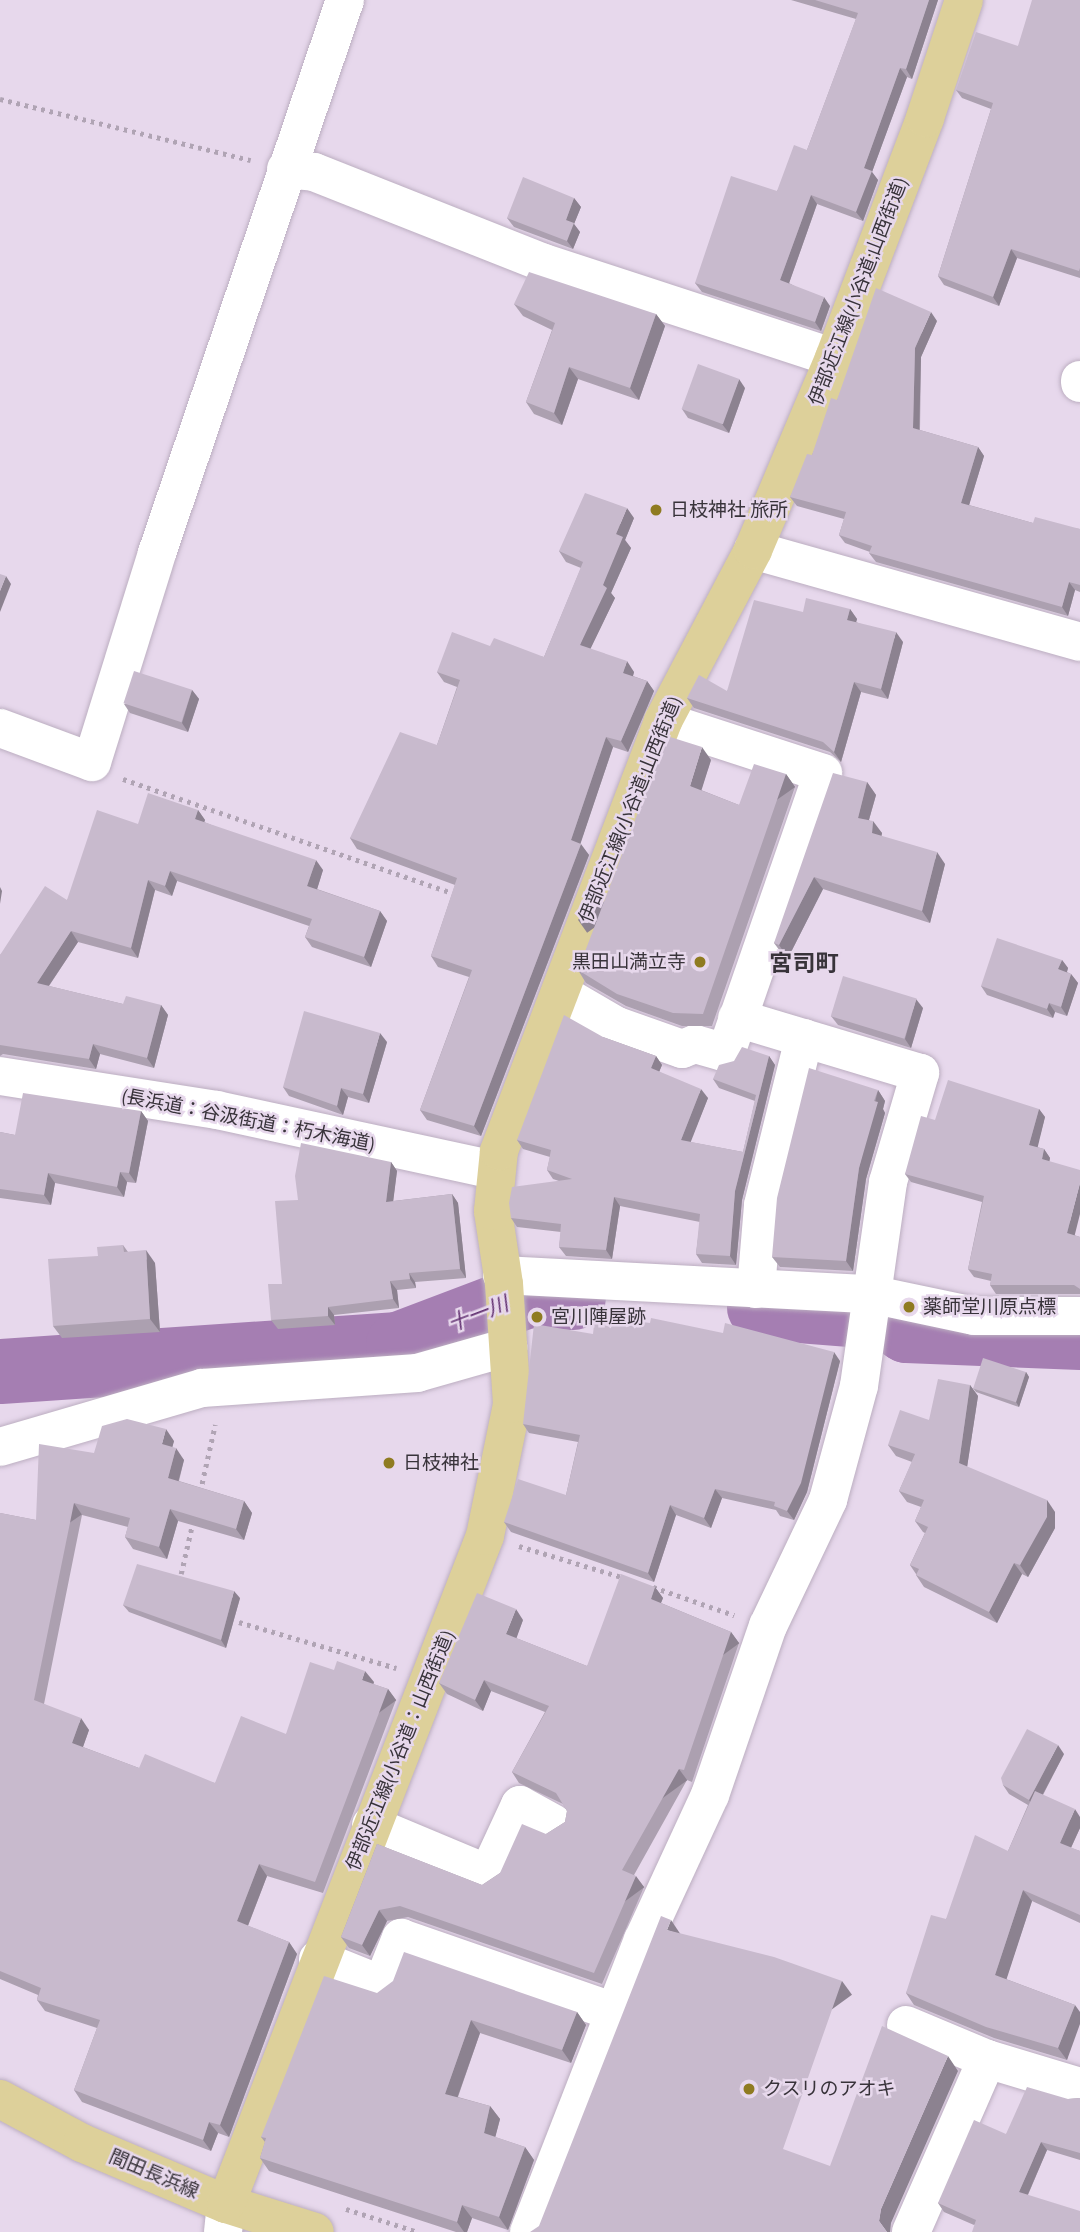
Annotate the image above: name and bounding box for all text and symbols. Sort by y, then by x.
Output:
street label: 伊部近江線(小谷道;山西街道) [804,175,912,409]
place label: 日枝神社 旅所 [670,499,788,521]
marker: 日枝神社 旅所 [648,502,664,518]
street label: 伊部近江線(小谷道;山西街道) [574,694,686,926]
district label: 宮司町 [770,949,838,977]
place label: 黒田山満立寺 [572,951,686,973]
marker: 黒田山満立寺 [692,954,708,970]
street label: (長浜道：谷汲街道：朽木海道) [120,1084,376,1156]
water label: 十一川 [444,1291,512,1337]
place label: 薬師堂川原点標 [923,1296,1056,1318]
marker: 薬師堂川原点標 [901,1299,917,1315]
place label: 宮川陣屋跡 [551,1306,646,1328]
marker: 宮川陣屋跡 [529,1309,545,1325]
place label: 日枝神社 [403,1452,479,1474]
marker: 日枝神社 [381,1455,397,1471]
street label: 伊部近江線(小谷道：山西街道) [342,1628,458,1874]
place label: クスリのアオキ [763,2078,896,2100]
marker: クスリのアオキ [741,2081,757,2097]
street label: 間田長浜線 [106,2145,202,2203]

